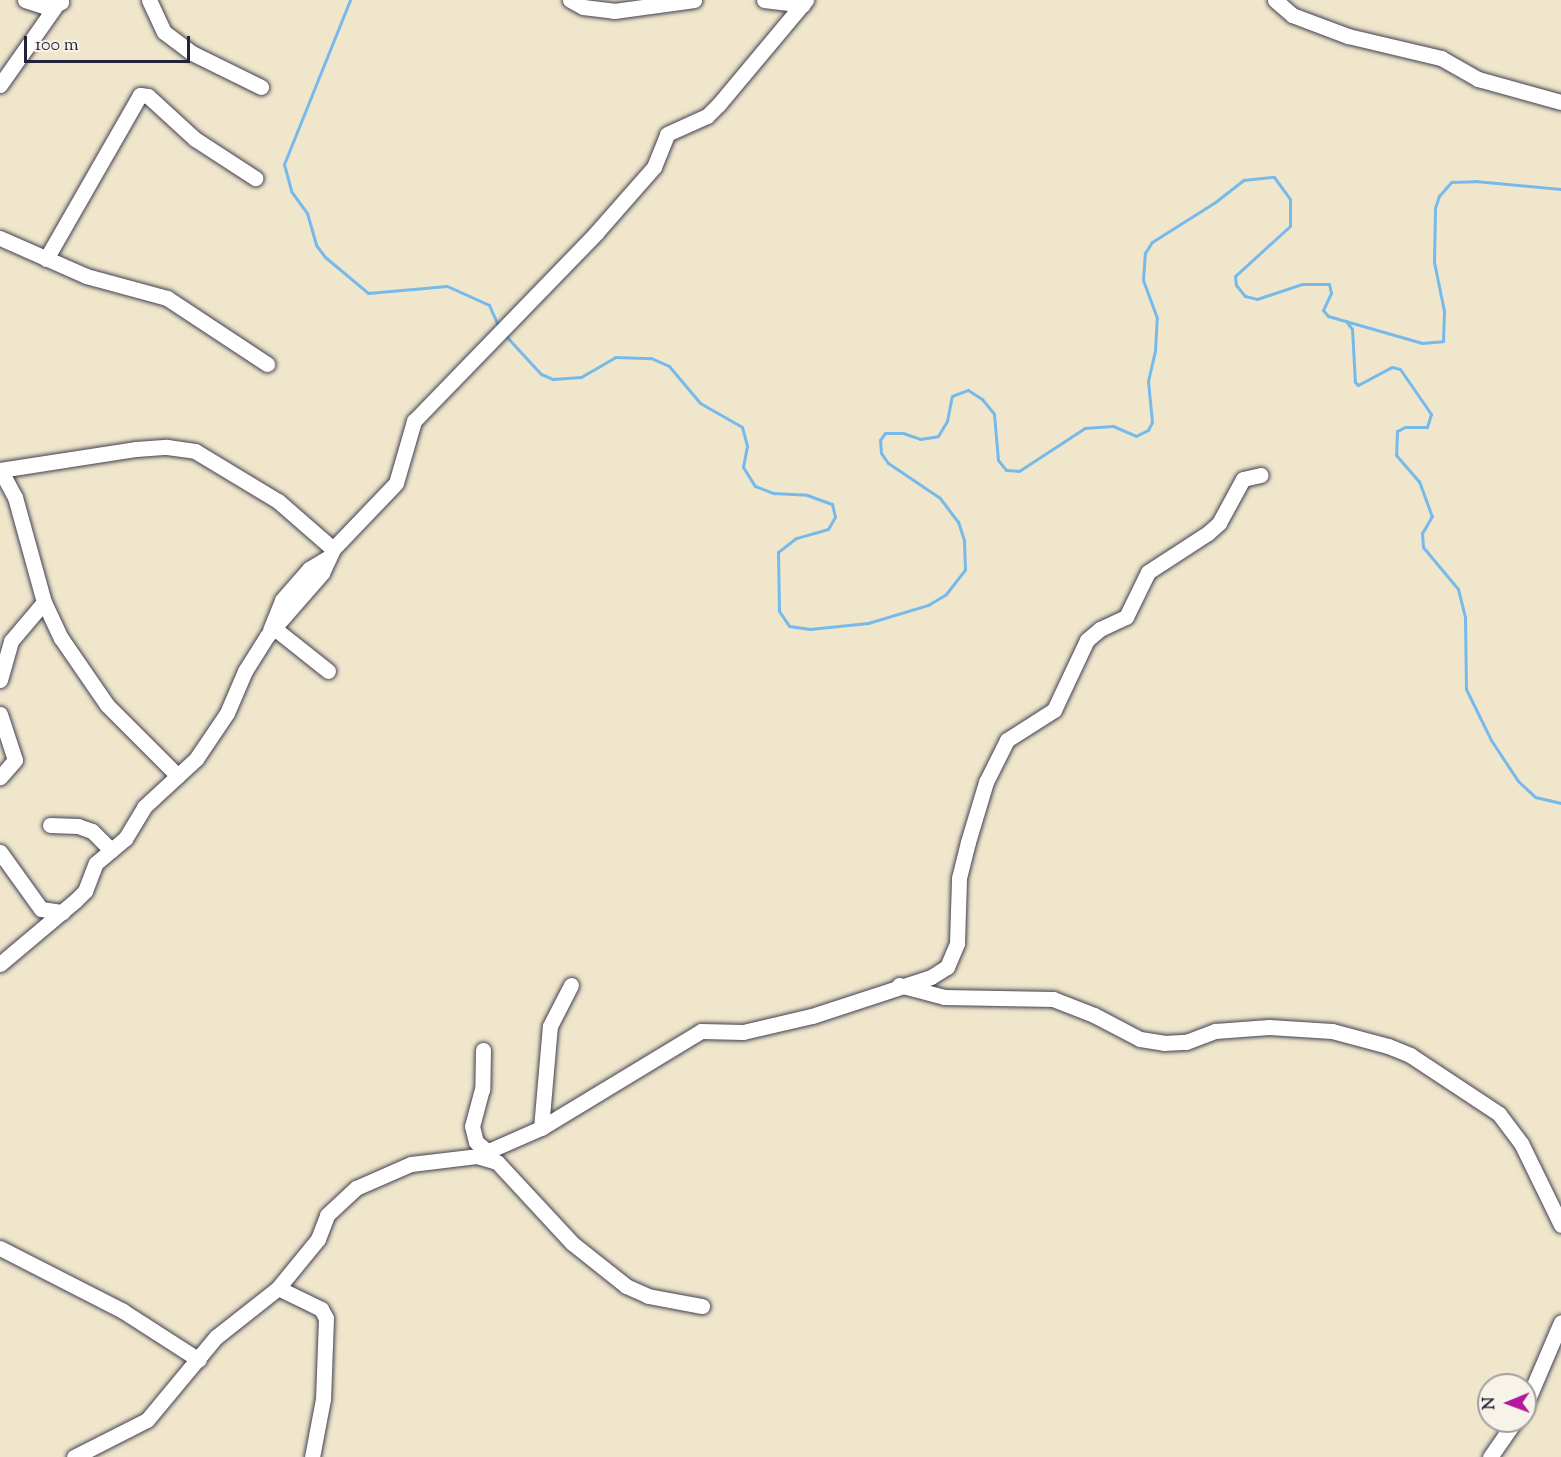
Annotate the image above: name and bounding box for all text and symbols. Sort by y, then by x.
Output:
scale bar [27,24,194,62]
text: 100 m [35,33,79,59]
north arrow [1477,1373,1537,1433]
text: N [1479,1397,1502,1410]

